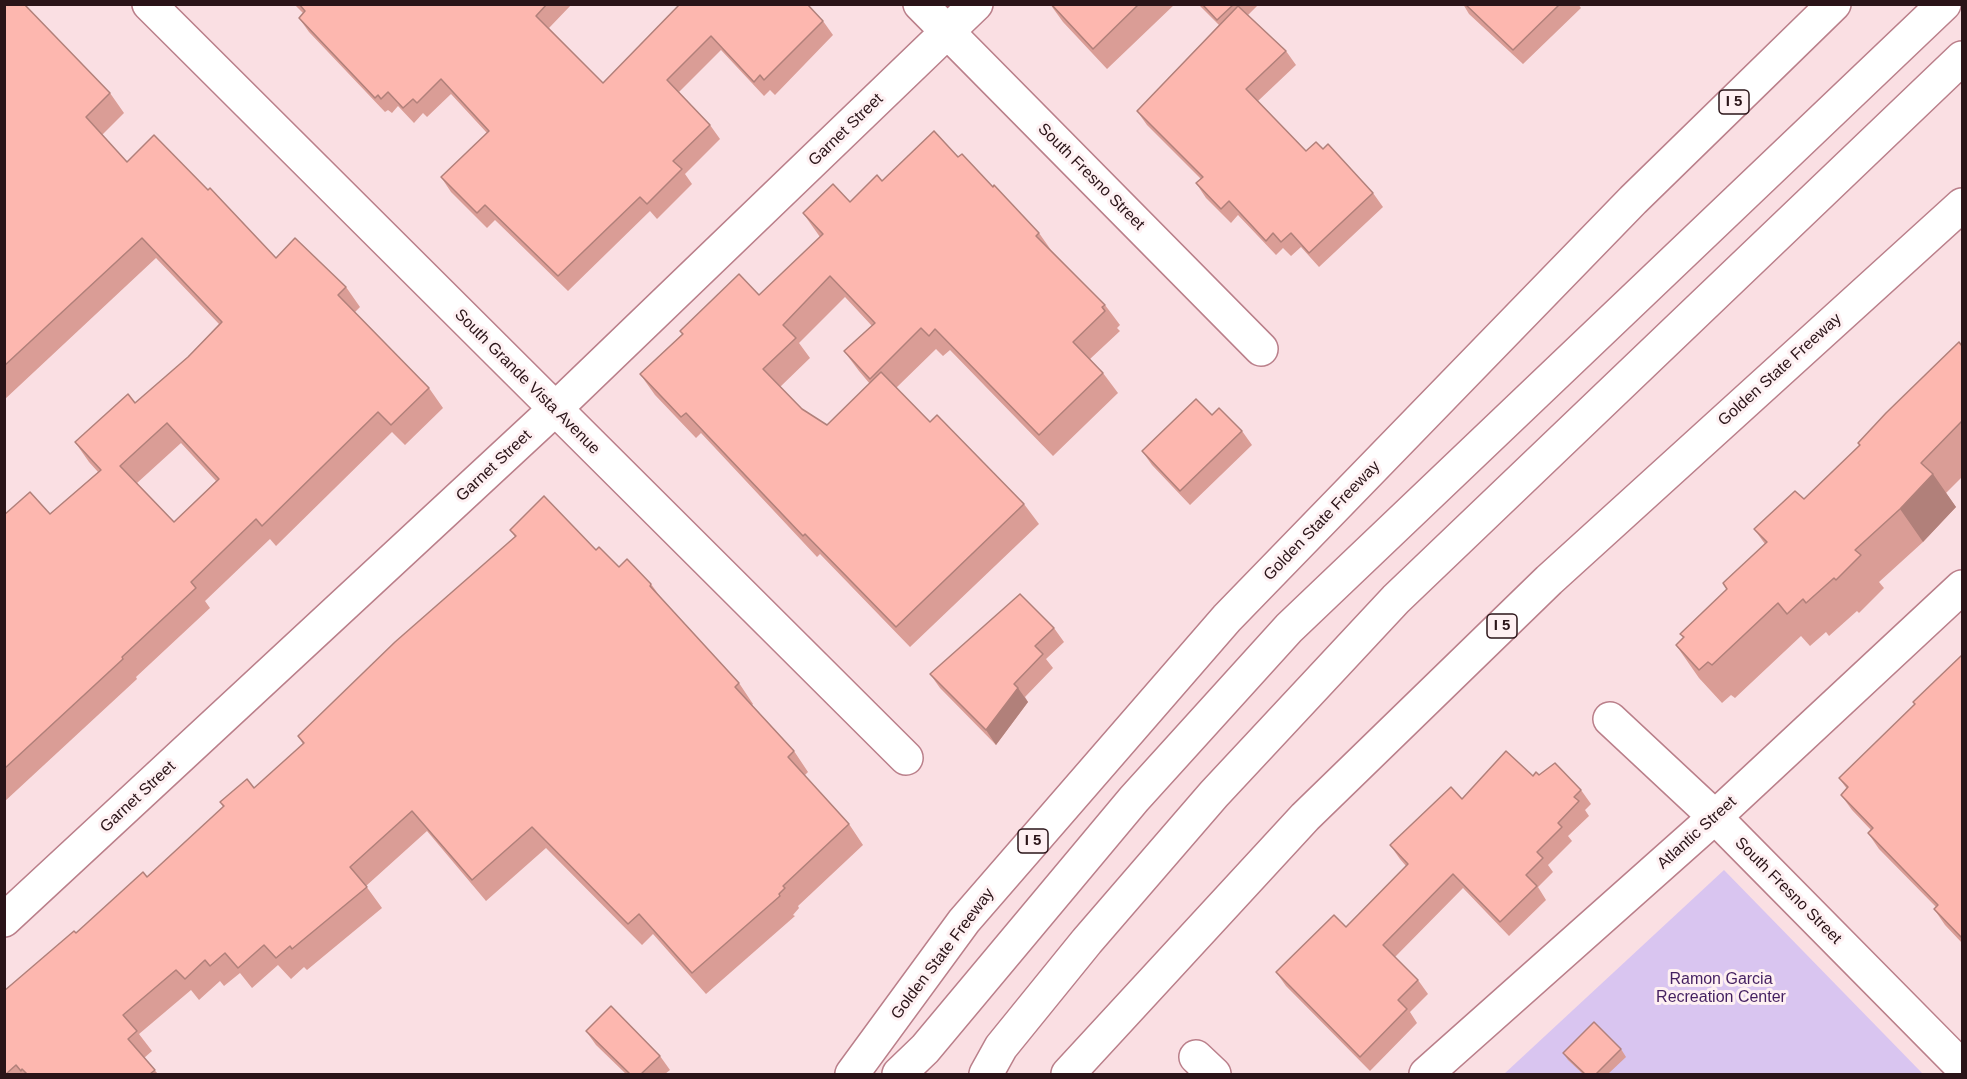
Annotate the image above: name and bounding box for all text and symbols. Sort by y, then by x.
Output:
street label: Garnet Street [805,90,887,170]
road number: I 5 [1719,90,1749,114]
street label: South Fresno Street [1034,120,1148,234]
street label: South Grande Vista Avenue [450,305,604,459]
street label: Golden State Freeway [1714,310,1846,430]
street label: Garnet Street [452,426,536,506]
street label: Golden State Freeway [1260,457,1384,585]
road number: I 5 [1487,614,1517,638]
street label: Garnet Street [96,757,180,837]
street label: Atlantic Street [1654,793,1740,873]
road number: I 5 [1018,829,1048,853]
street label: South Fresno Street [1731,834,1845,948]
street label: Golden State Freeway [887,885,999,1023]
park label: Ramon Garcia Recreation Center [1656,970,1786,1008]

